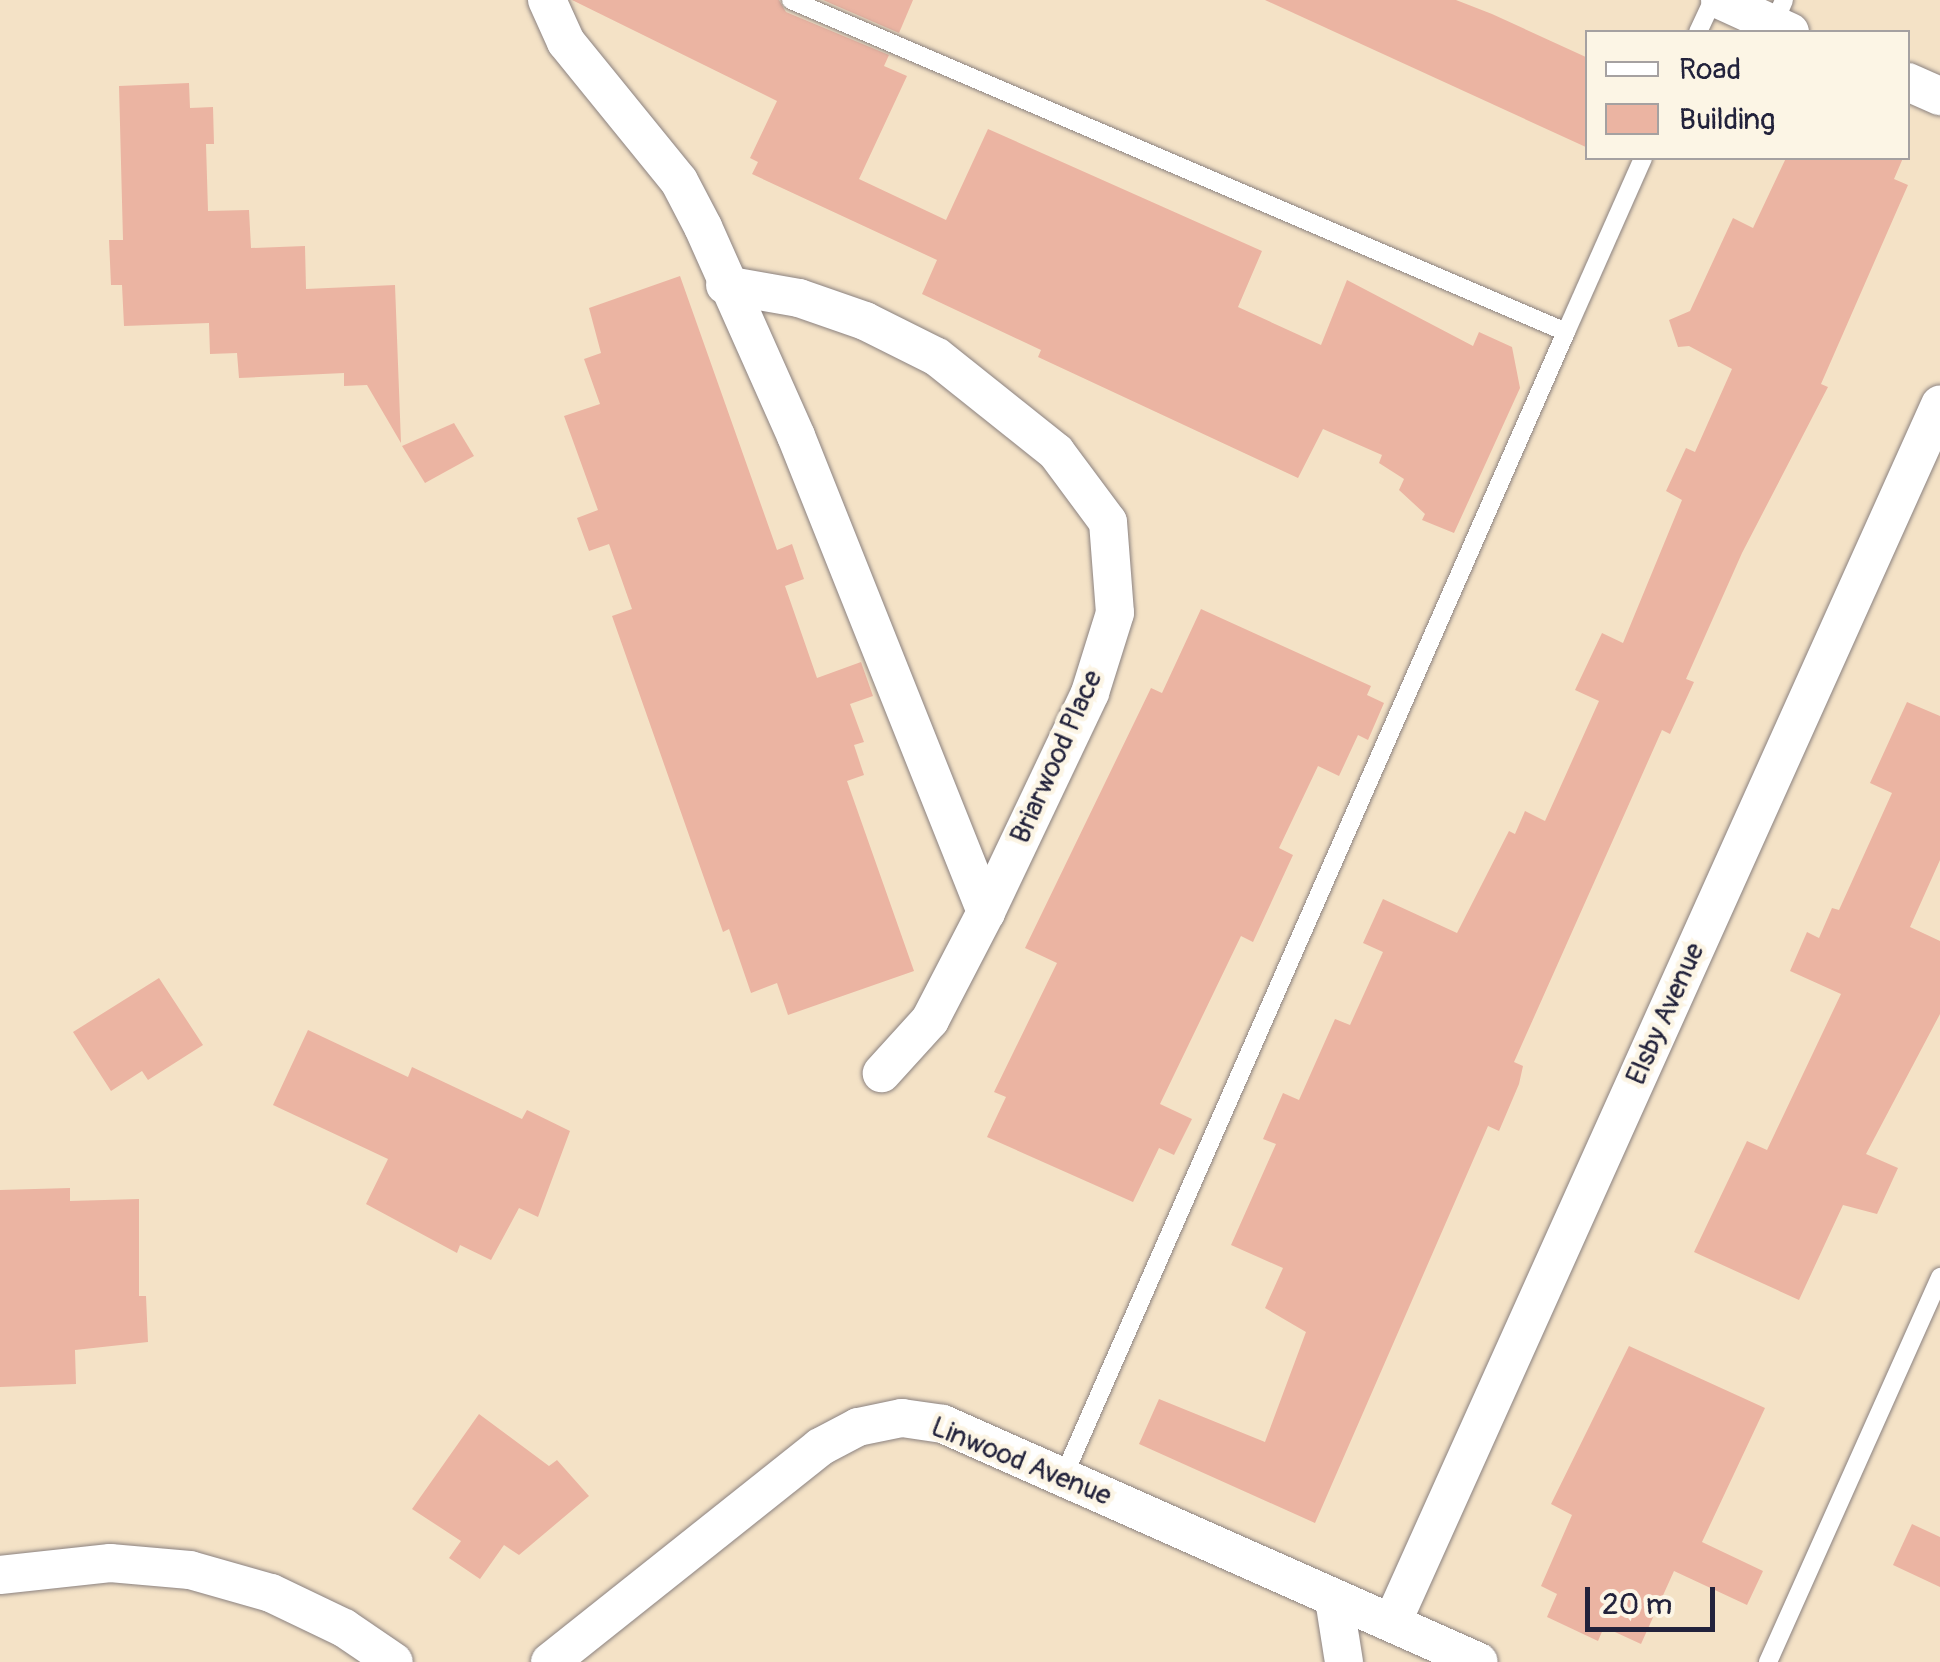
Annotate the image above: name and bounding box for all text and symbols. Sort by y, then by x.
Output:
legend [1585,30,1910,160]
text: Road [1679,51,1741,88]
text: Building [1679,101,1775,138]
street label: Briarwood Place [1004,665,1110,849]
street label: Elsby Avenue [1620,938,1712,1090]
street label: Linwood Avenue [926,1411,1116,1513]
scale bar [1590,1567,1720,1629]
text: 20 m [1602,1586,1672,1623]

